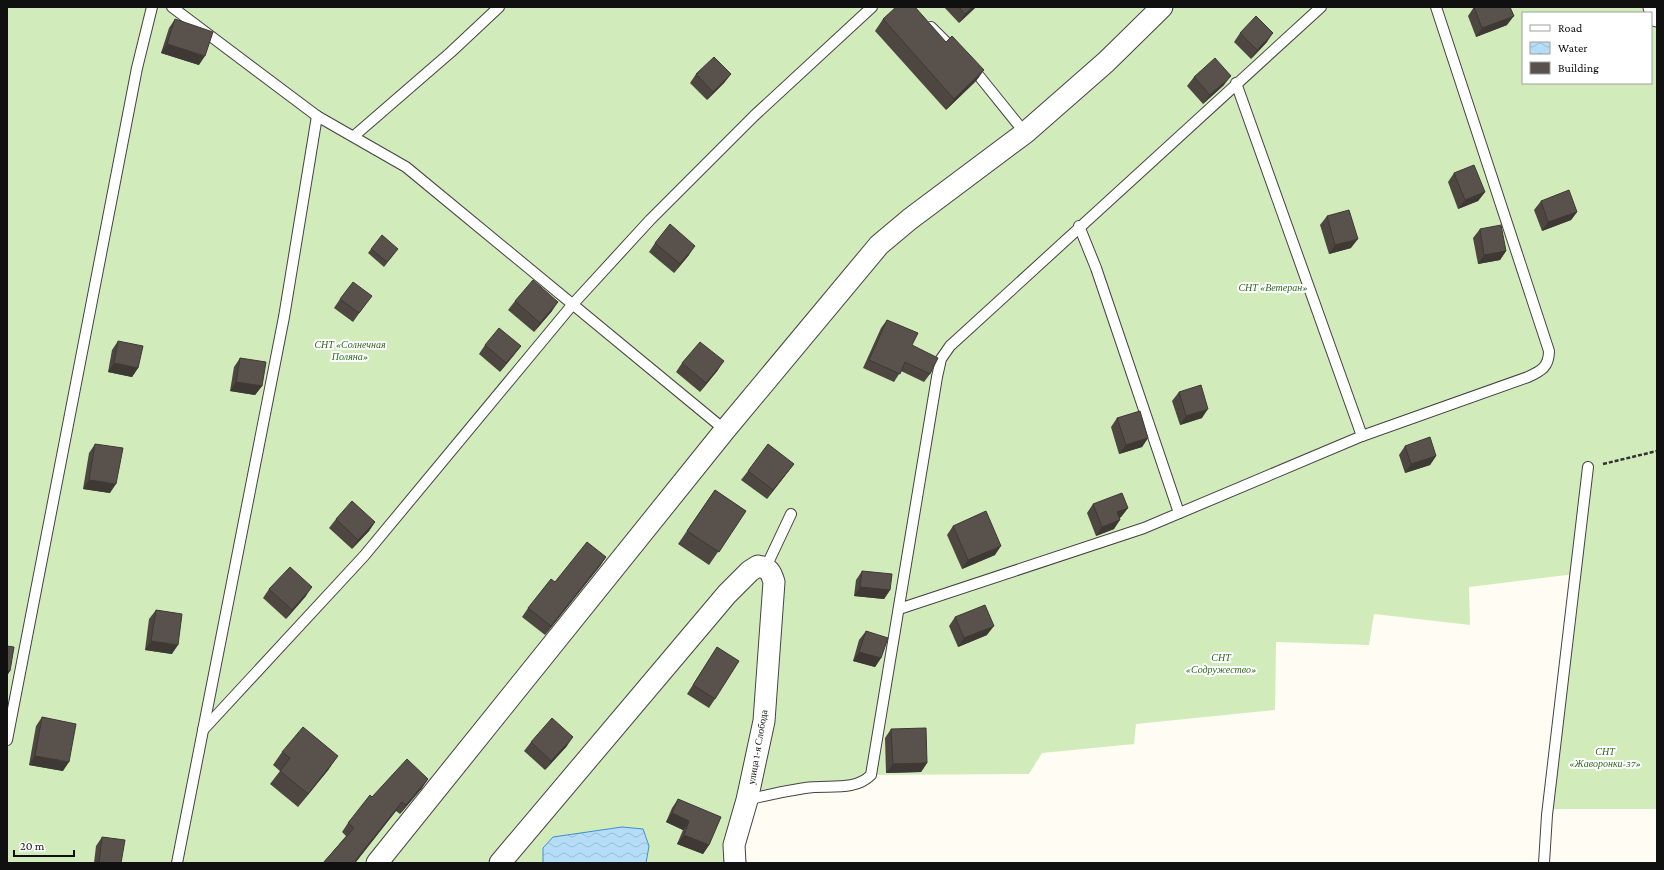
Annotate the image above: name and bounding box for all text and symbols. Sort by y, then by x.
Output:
legend [1522,12,1652,84]
text: Road [1558,21,1583,35]
text: Water [1558,41,1588,55]
text: Building [1558,61,1599,75]
park label: СНТ «Ветеран» [1238,282,1308,293]
park label: СНТ «Солнечная Поляна» [314,339,386,362]
park label: СНТ «Содружество» [1186,652,1256,675]
street label: улица 1-я Слобода [745,708,770,785]
park label: СНТ «Жаворонки-37» [1569,746,1641,769]
scale bar [14,832,74,858]
text: 20 m [20,839,45,853]

